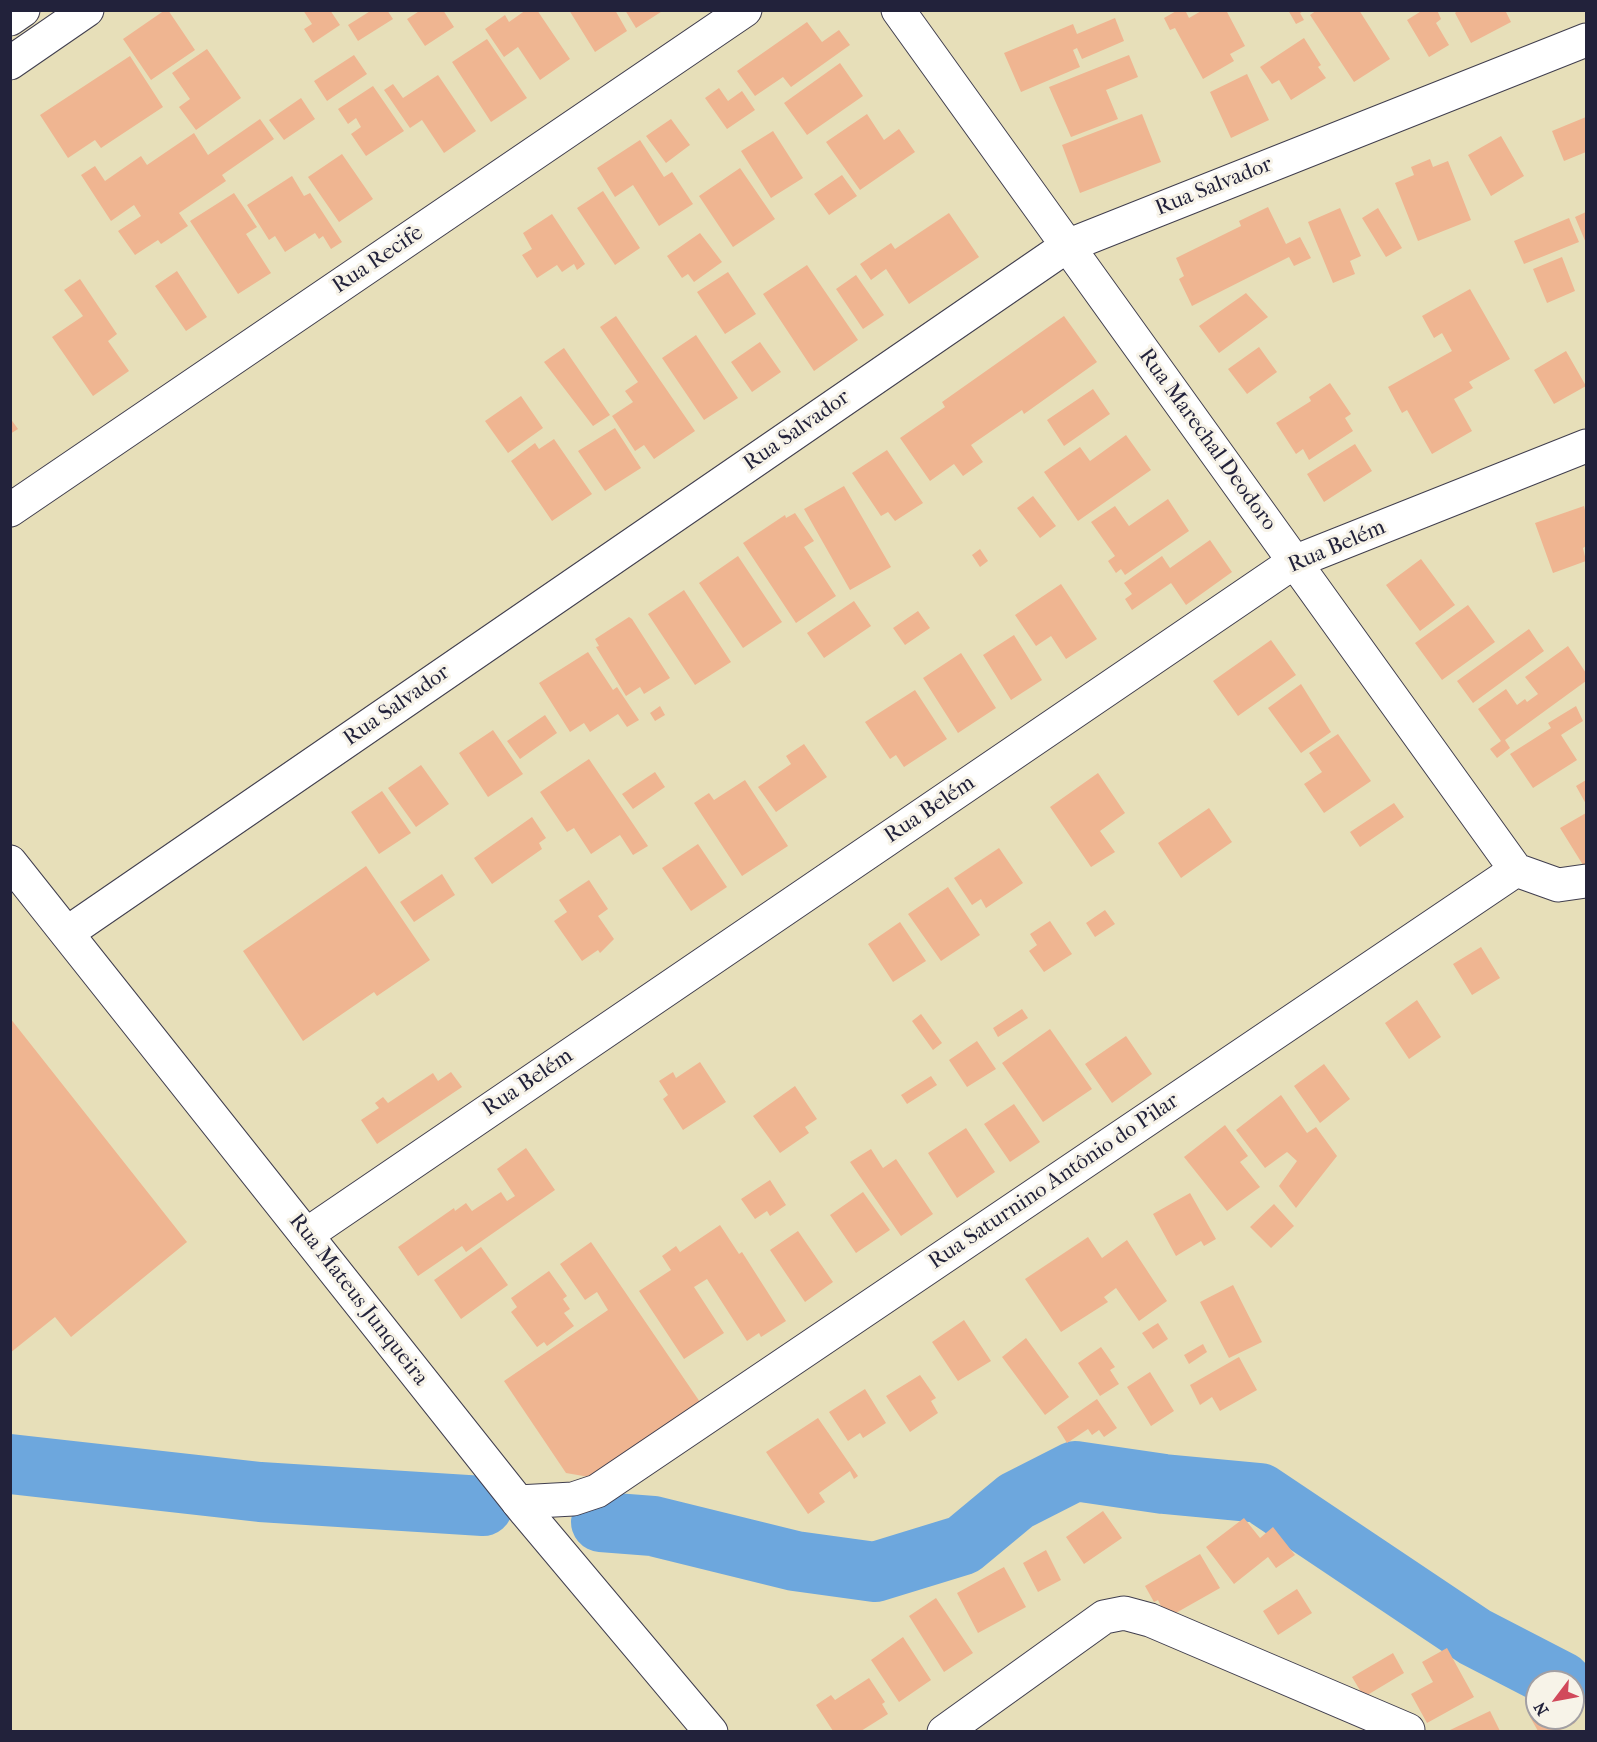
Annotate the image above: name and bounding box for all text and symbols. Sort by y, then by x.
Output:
street label: Rua Salvador [1152,152,1276,222]
street label: Rua Recife [328,220,428,300]
street label: Rua Marechal Deodoro [1132,344,1282,536]
street label: Rua Salvador [739,385,855,477]
street label: Rua Belém [1284,515,1390,579]
street label: Rua Salvador [339,660,455,752]
street label: Rua Belém [880,770,980,850]
street label: Rua Belém [478,1043,578,1123]
street label: Rua Saturnino Antônio do Pilar [924,1088,1184,1276]
street label: Rua Mateus Junqueira [283,1209,433,1391]
north arrow [1525,1670,1585,1730]
text: N [1530,1699,1552,1719]

